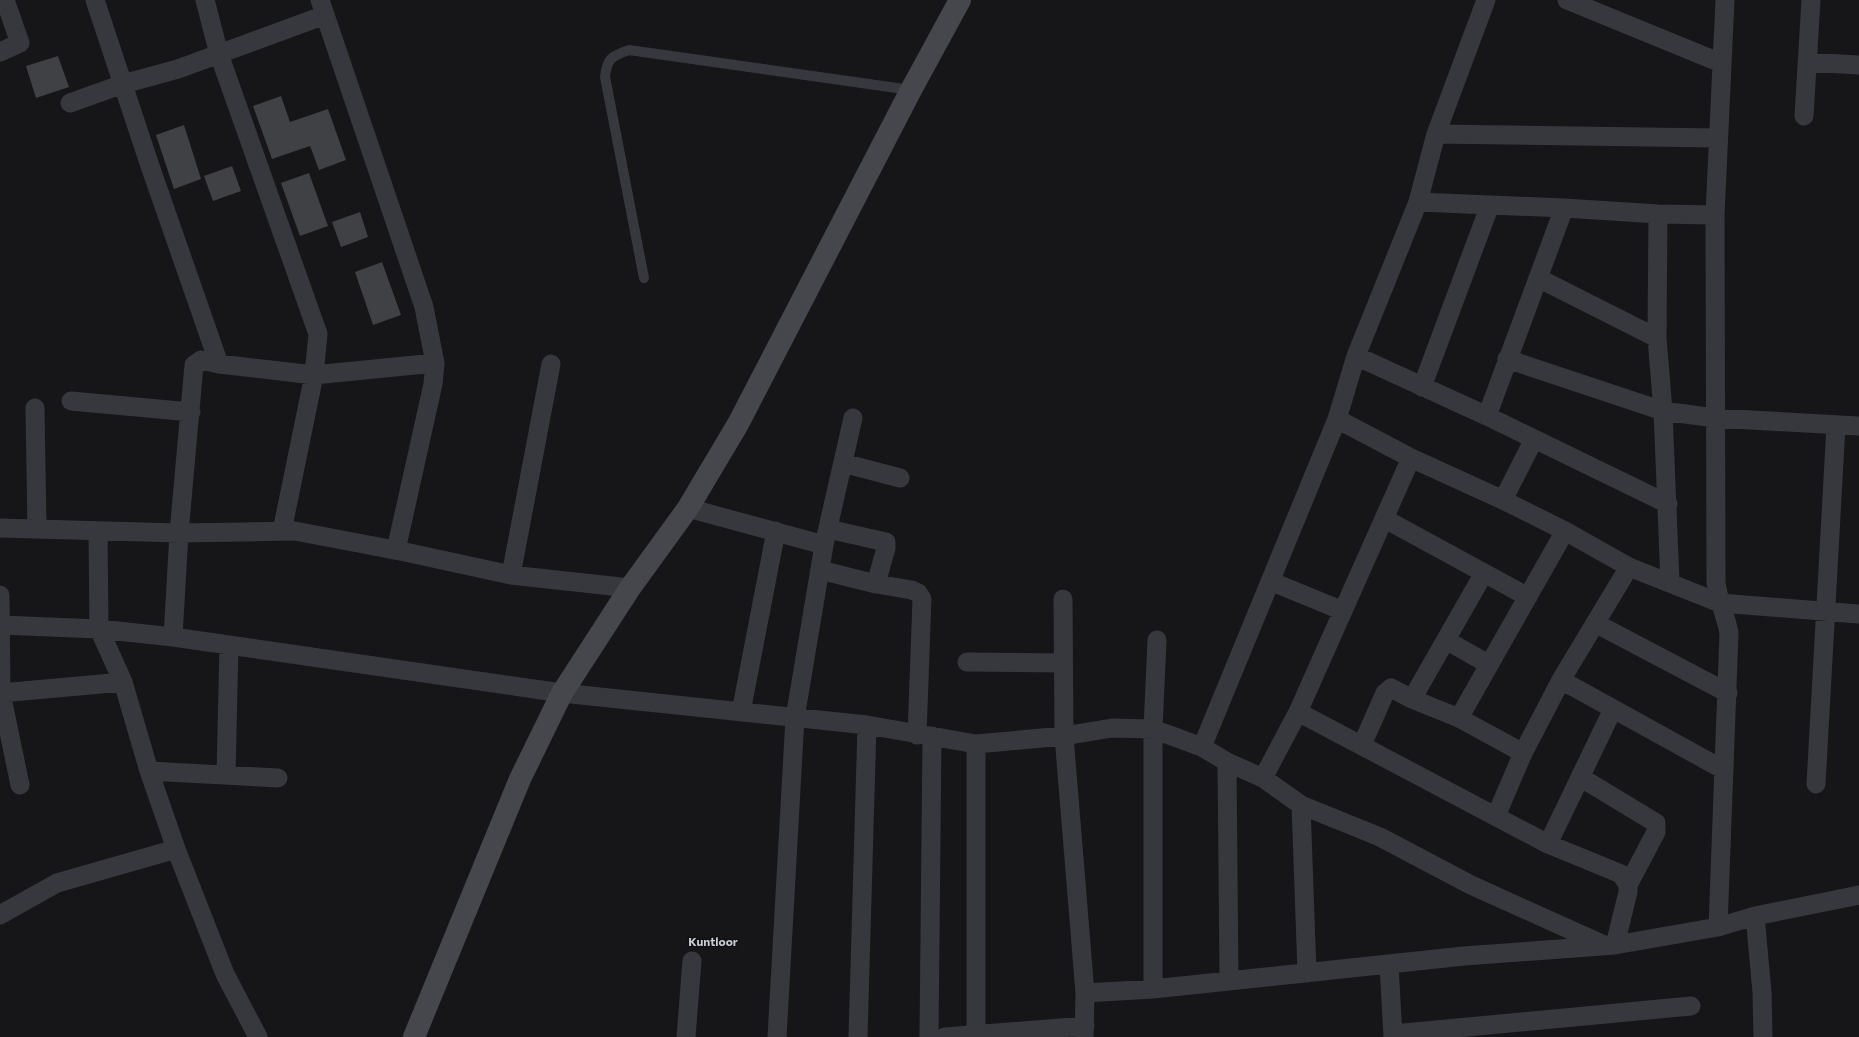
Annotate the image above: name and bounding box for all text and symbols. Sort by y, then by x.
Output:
district label: Kuntloor [688,934,738,948]

